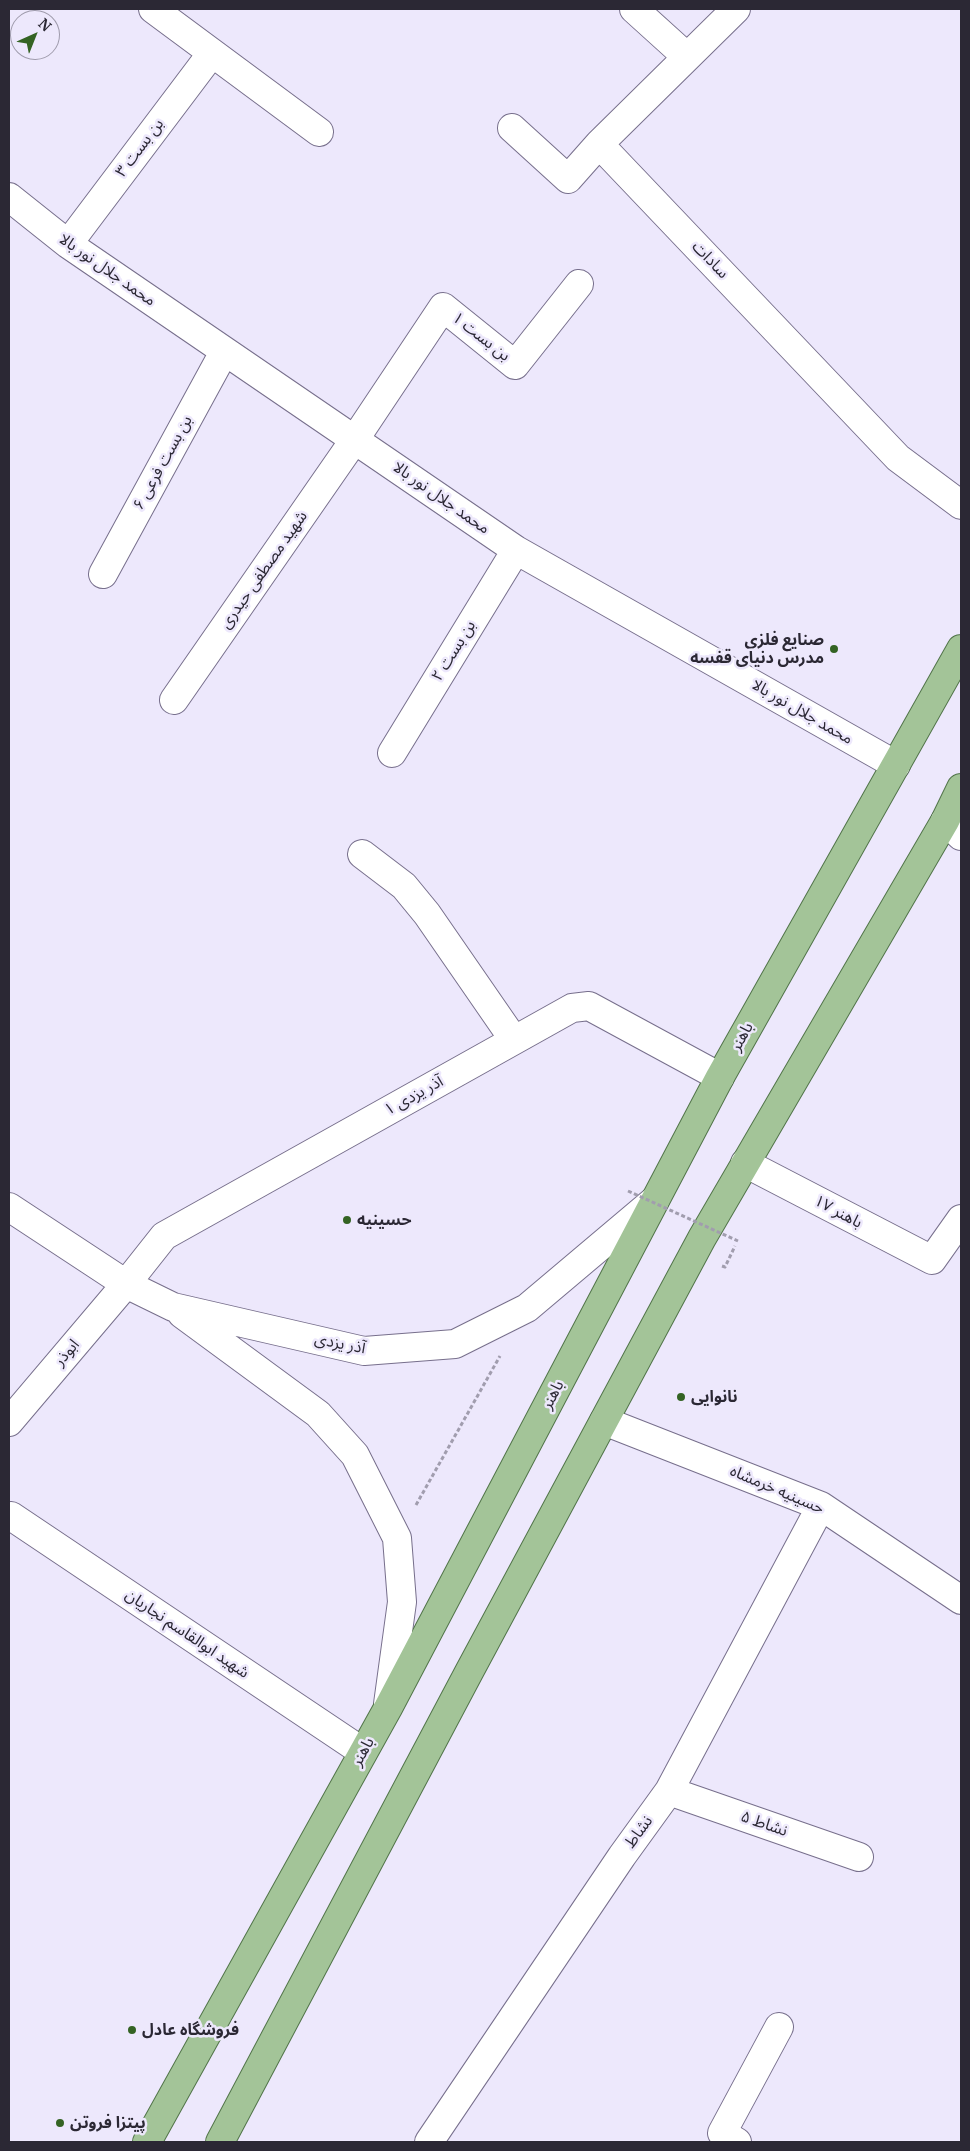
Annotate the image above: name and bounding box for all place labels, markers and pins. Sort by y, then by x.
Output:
place label: صنایع فلزی مدرس دنیای قفسه [690,630,824,668]
marker: صنایع فلزی مدرس دنیای قفسه [828,643,840,655]
place label: حسینیه [357,1210,411,1230]
marker: حسینیه [341,1214,353,1226]
place label: نانوایی [691,1387,738,1407]
marker: نانوایی [675,1391,687,1403]
place label: فروشگاه عادل [142,2020,239,2040]
marker: فروشگاه عادل [126,2024,138,2036]
place label: پیتزا فروتن [70,2113,146,2133]
marker: پیتزا فروتن [54,2117,66,2129]

